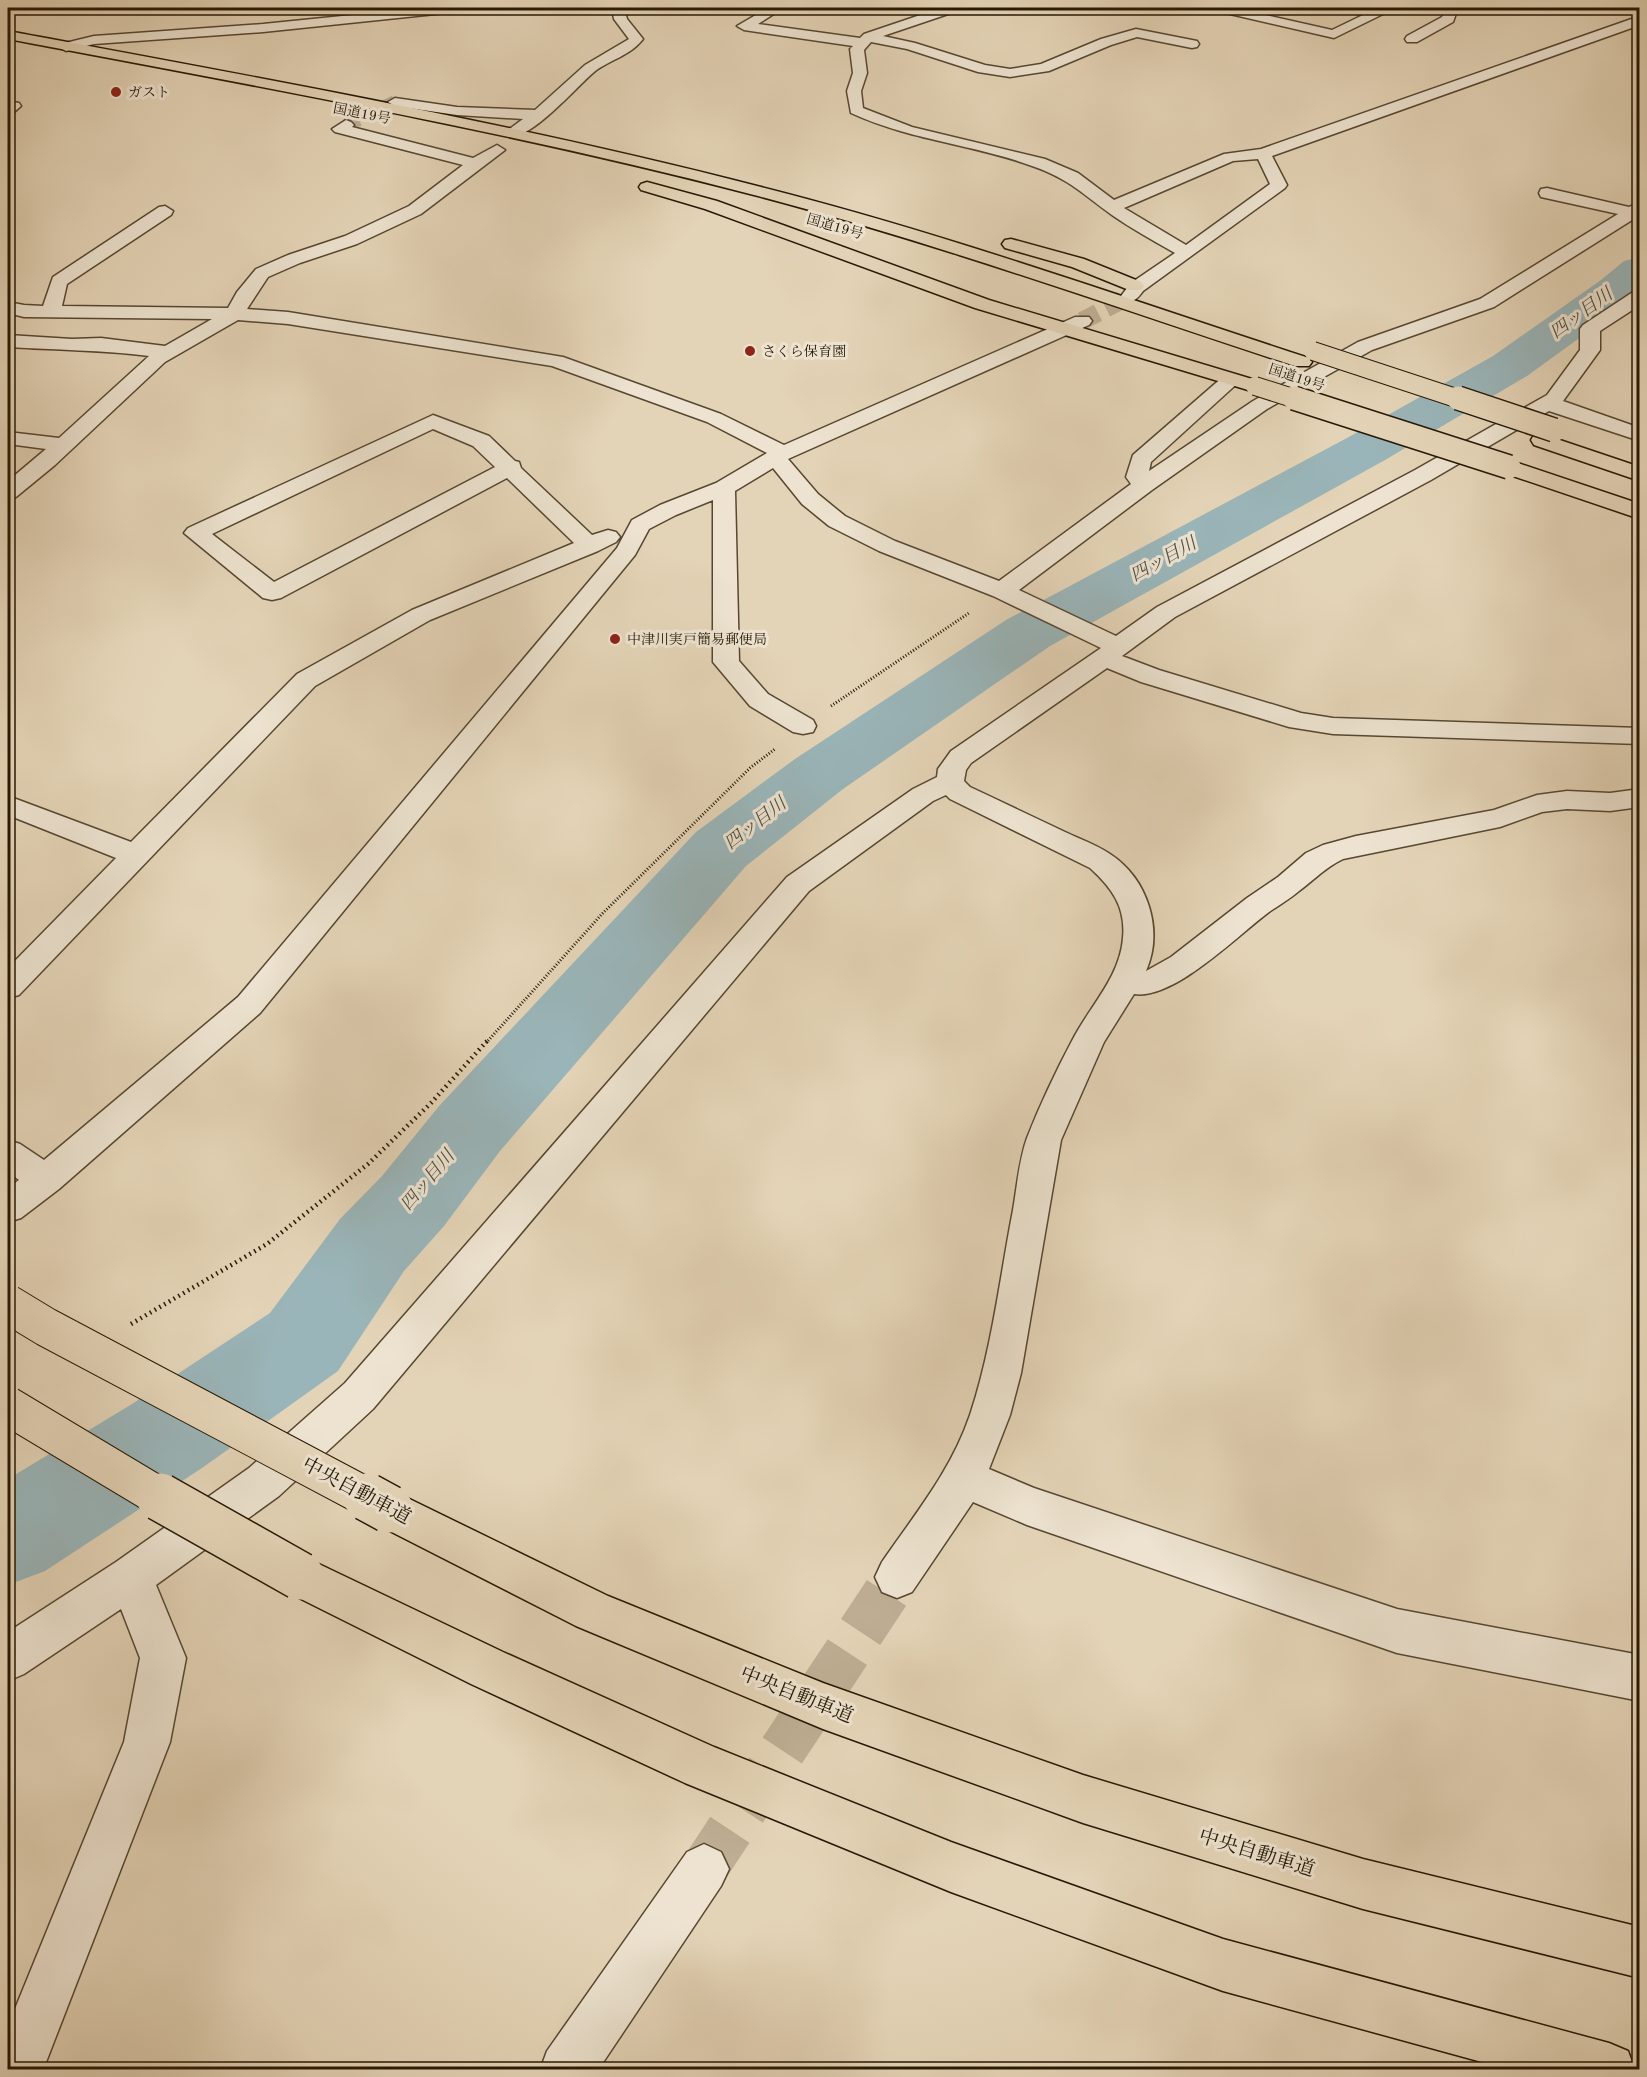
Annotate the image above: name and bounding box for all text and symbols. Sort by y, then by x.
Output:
marker: ガスト [109,85,123,99]
place label: ガスト [128,86,170,100]
street label: 国道19号 [332,101,392,126]
street label: 国道19号 [805,211,865,242]
water label: 四ッ目川 [1547,283,1618,342]
marker: さくら保育園 [743,344,757,358]
place label: さくら保育園 [762,344,846,359]
street label: 国道19号 [1267,361,1327,394]
water label: 四ッ目川 [1127,533,1201,585]
marker: 中津川実戸簡易郵便局 [608,632,622,646]
place label: 中津川実戸簡易郵便局 [627,632,767,647]
water label: 四ッ目川 [721,793,791,853]
water label: 四ッ目川 [397,1145,459,1214]
street label: 中央自動車道 [298,1453,415,1529]
street label: 中央自動車道 [737,1662,856,1728]
street label: 中央自動車道 [1196,1825,1317,1881]

